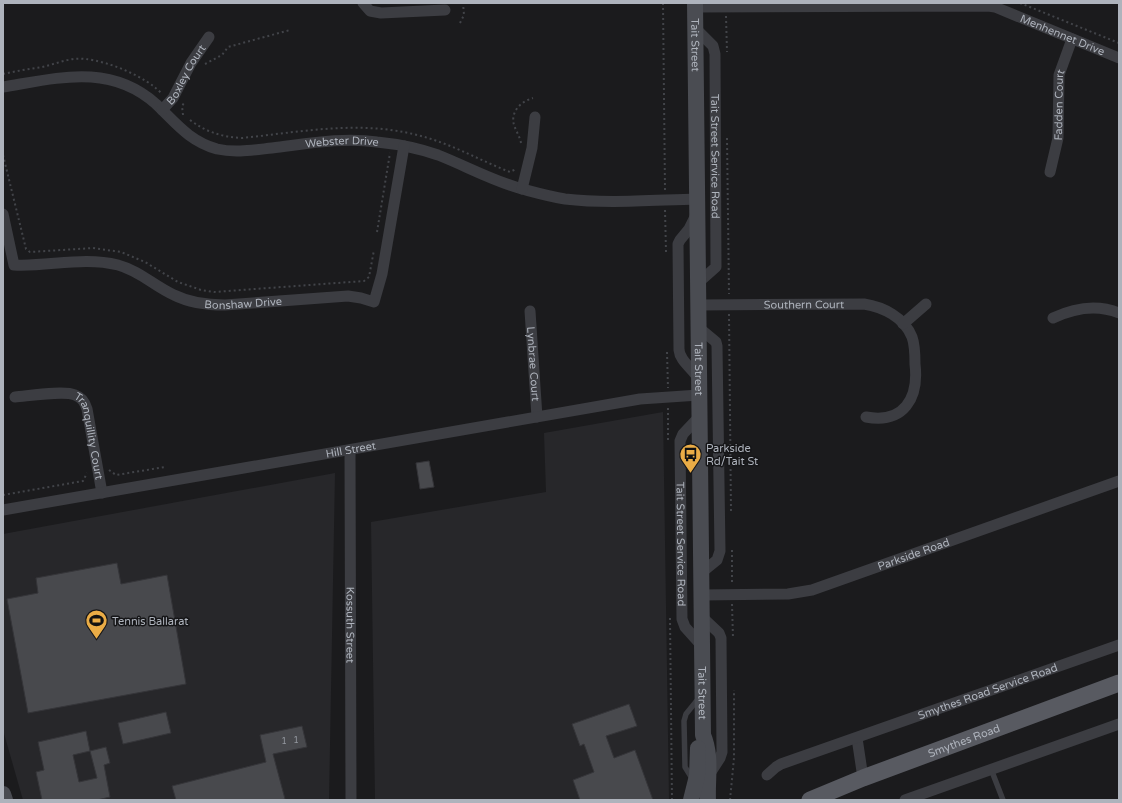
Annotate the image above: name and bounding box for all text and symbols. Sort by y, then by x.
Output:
street label: Menhennet Drive [1018,12,1107,58]
street label: Tait Street [689,18,702,72]
street label: Boxley Court [164,42,208,107]
street label: Fadden Court [1051,68,1067,141]
street label: Tait Street Service Road [709,94,722,219]
street label: Webster Drive [304,134,380,150]
street label: Bonshaw Drive [204,294,283,312]
street label: Southern Court [764,298,844,311]
street label: Lynbrae Court [525,326,542,402]
street label: Tait Street [692,342,706,396]
street label: Tranquillity Court [72,389,106,480]
street label: Hill Street [325,439,377,460]
bus stop icon: Parkside Rd/Tait St [677,441,703,474]
place label: Parkside Rd/Tait St [706,442,758,468]
street label: Tait Street Service Road [674,482,688,606]
street label: Parkside Road [876,535,951,573]
street label: Kossuth Street [344,587,357,663]
sports icon: Tennis Ballarat [84,608,110,641]
place label: Tennis Ballarat [112,615,188,628]
street label: Smythes Road Service Road [916,661,1059,722]
street label: Tait Street [696,666,709,720]
street label: Smythes Road [926,721,1002,760]
house number: 1 [293,735,299,746]
house number: 1 [281,736,287,747]

